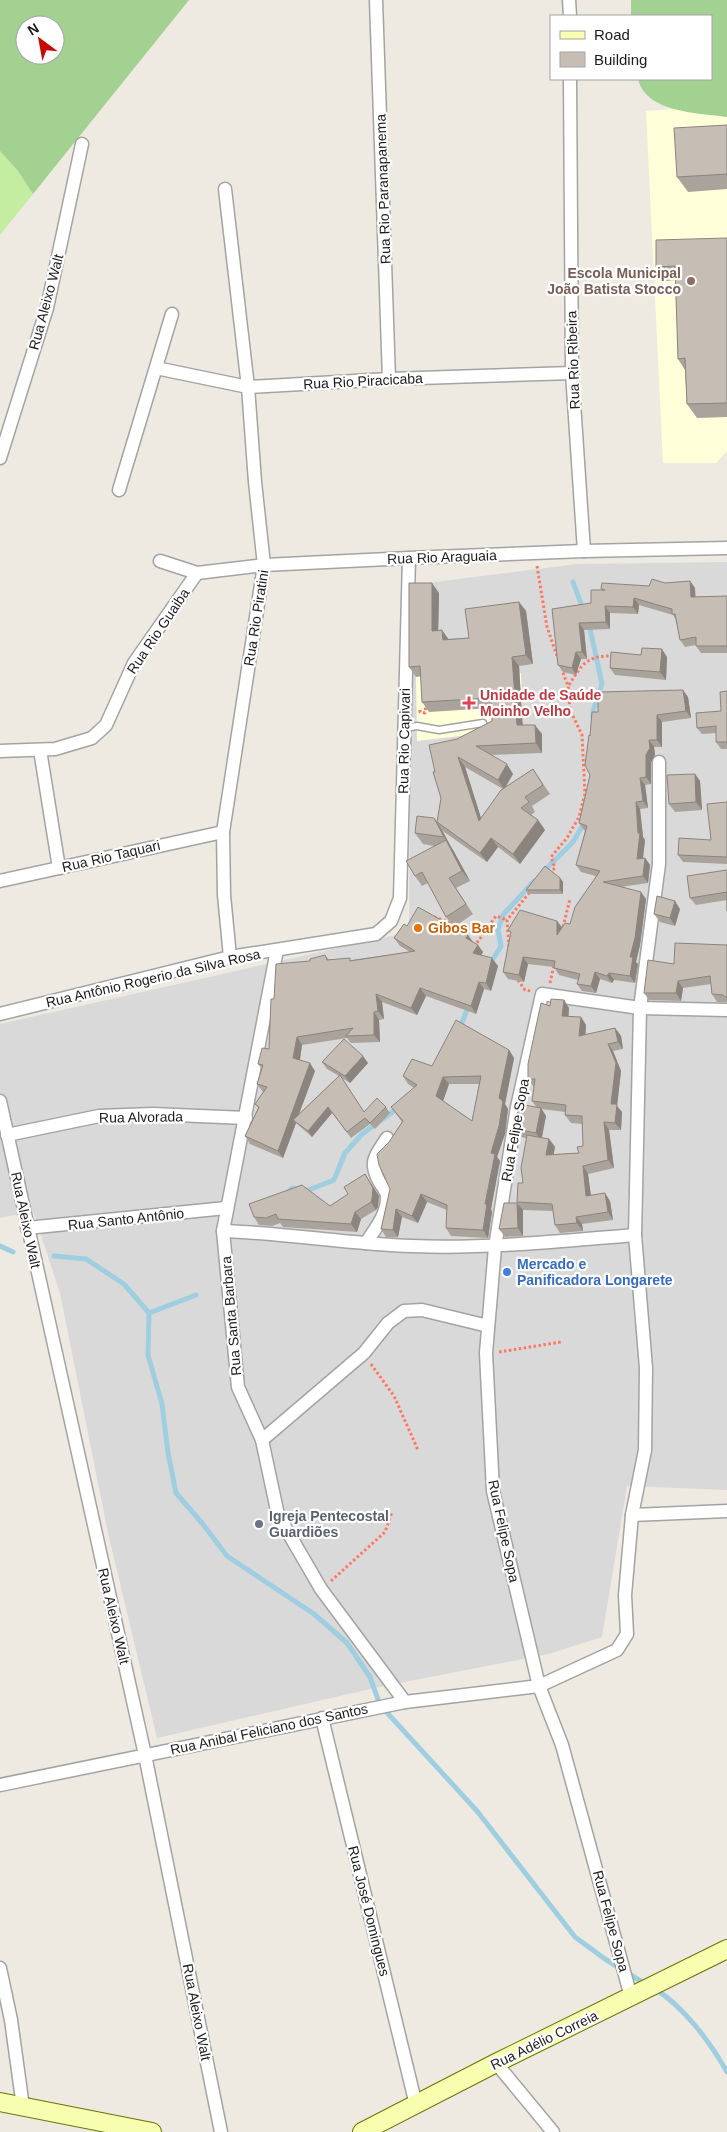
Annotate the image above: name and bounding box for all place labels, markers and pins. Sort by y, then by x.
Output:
place label: Escola Municipal João Batista Stocco [547,265,681,297]
marker: Escola Municipal João Batista Stocco [685,275,697,287]
place label: Unidade de Saúde Moinho Velho [480,687,602,719]
marker: Unidade de Saúde Moinho Velho [462,696,476,710]
place label: Gibos Bar [428,920,495,936]
marker: Gibos Bar [412,922,424,934]
place label: Mercado e Panificadora Longarete [517,1256,673,1288]
marker: Mercado e Panificadora Longarete [501,1266,513,1278]
place label: Igreja Pentecostal Guardiões [269,1508,389,1540]
marker: Igreja Pentecostal Guardiões [253,1518,265,1530]

